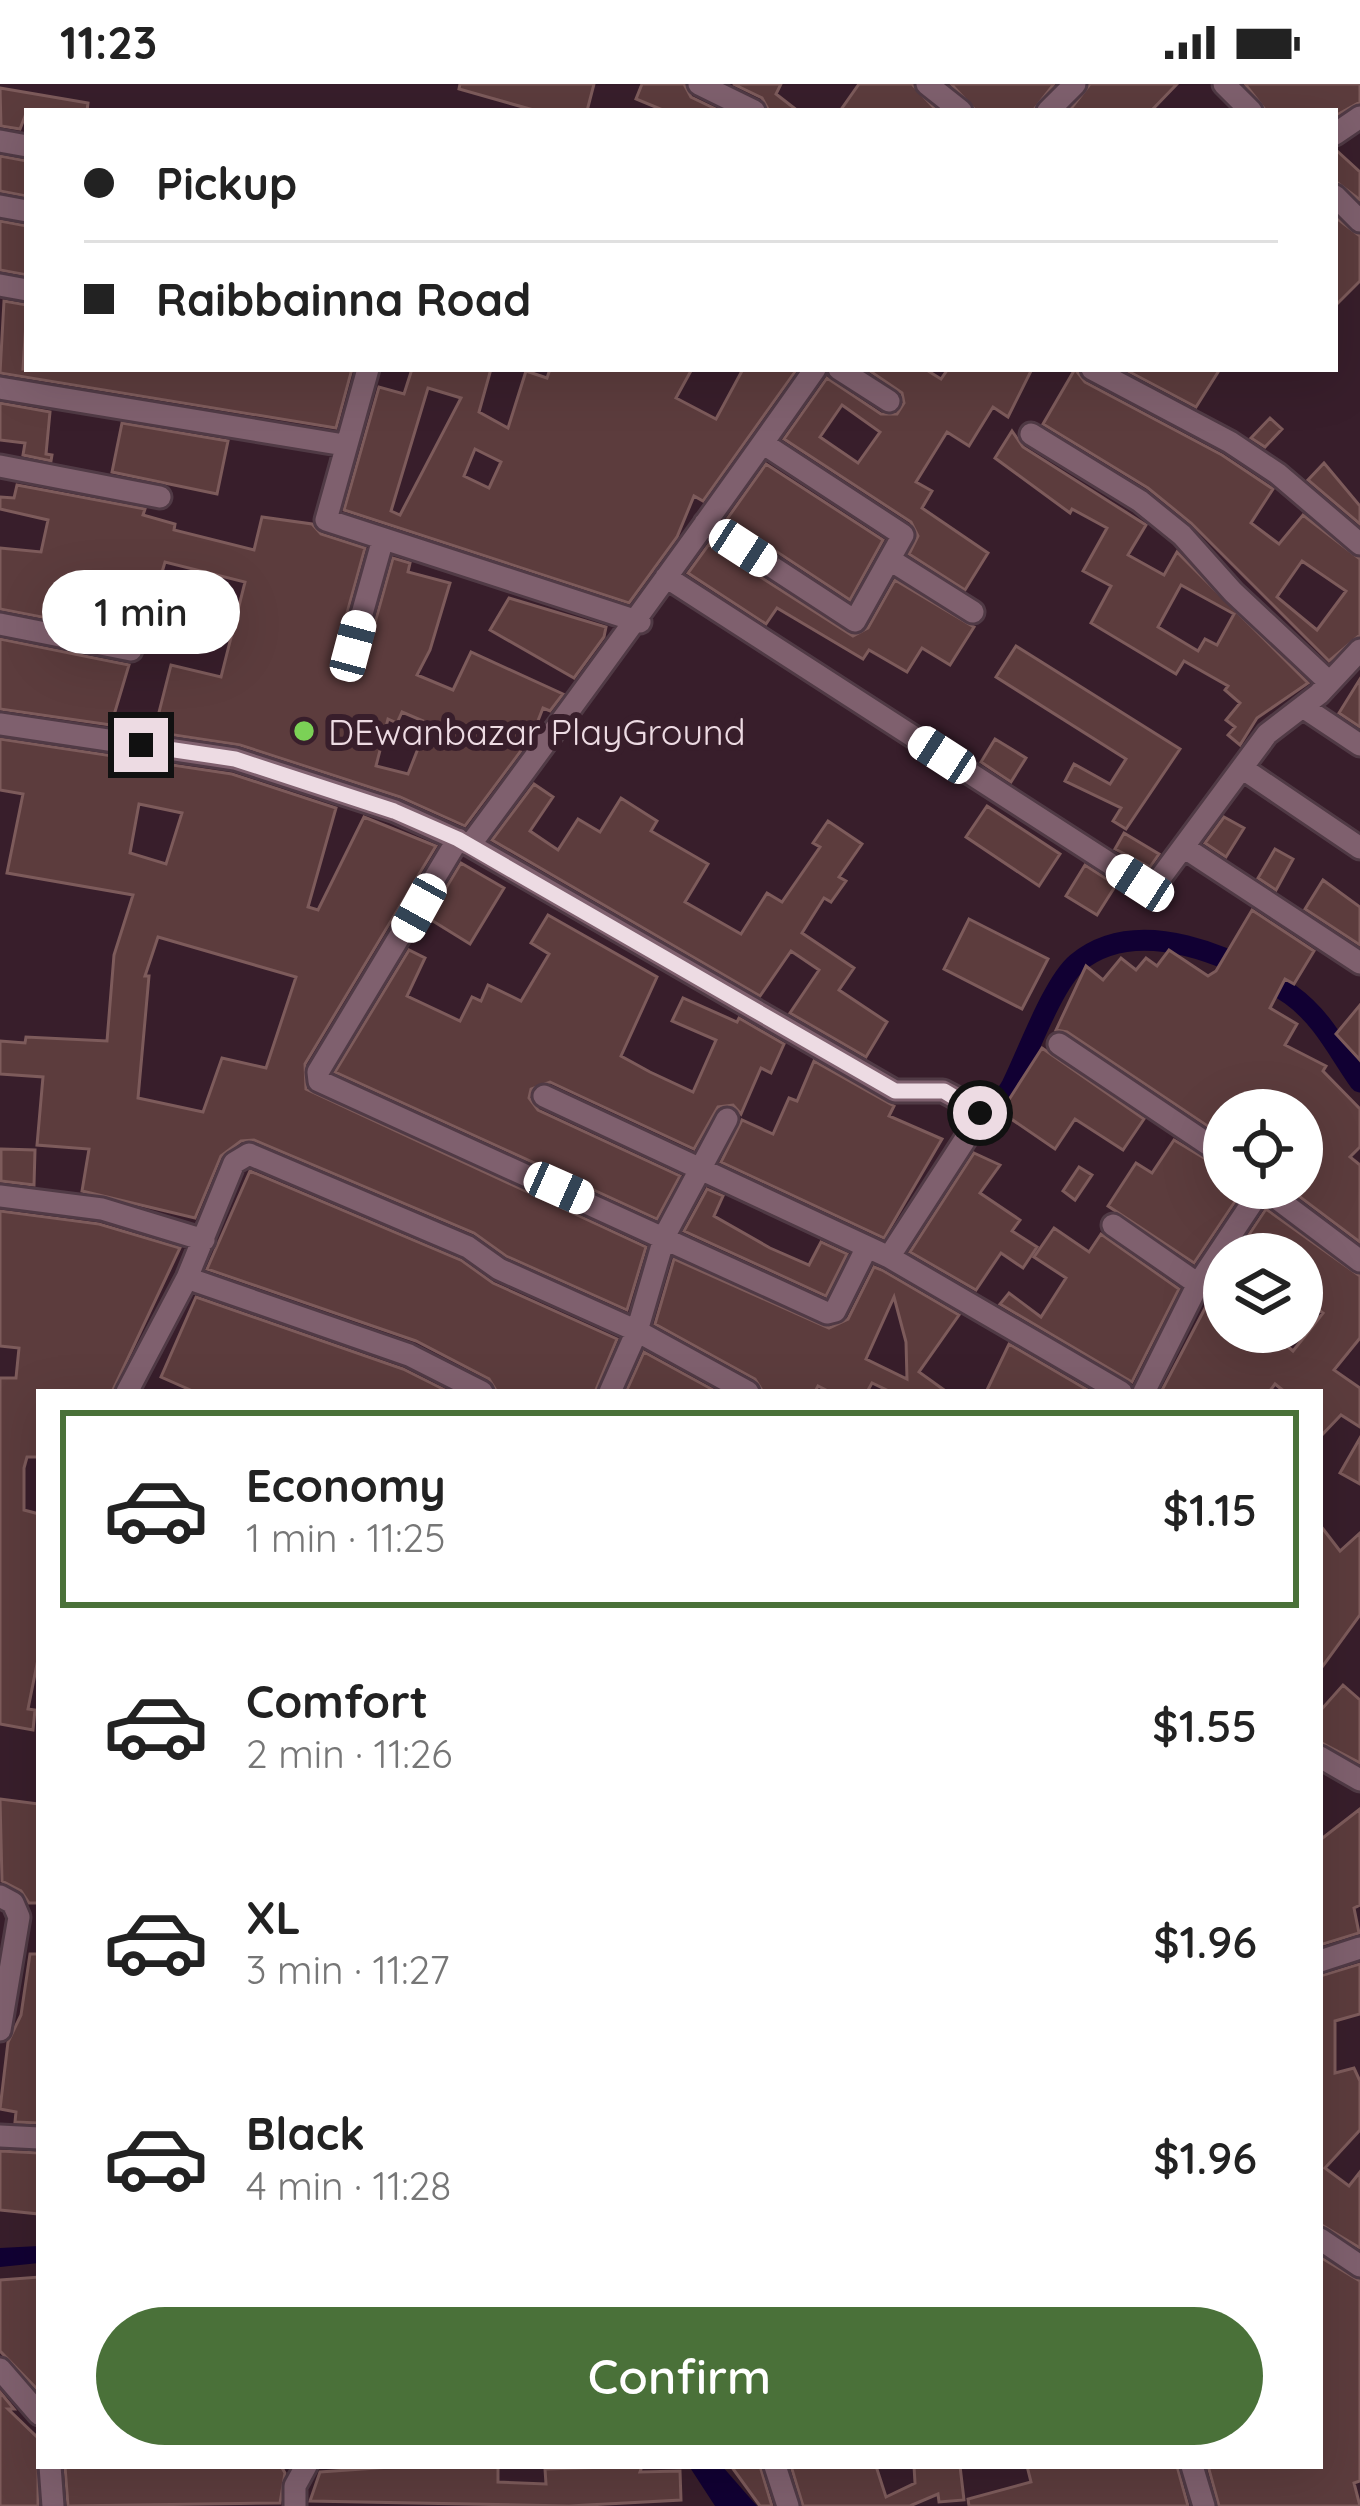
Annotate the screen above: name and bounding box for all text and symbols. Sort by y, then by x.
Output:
text: 11:23 [60,14,157,70]
text: Pickup [156,155,297,211]
text: Raibbainna Road [156,271,531,327]
car [703,513,783,583]
callout: 1 min [42,571,240,655]
text: 1 min [94,587,188,636]
car [326,607,380,685]
place label: DEwanbazar PlayGround [328,709,746,754]
route end [114,718,168,772]
marker: DEwanbazar PlayGround [291,718,317,744]
car [902,720,982,790]
car [1100,848,1180,918]
car [386,868,452,948]
route start [953,1086,1007,1140]
map controls [1203,1089,1323,1353]
button: locate [1203,1089,1323,1209]
car [519,1157,599,1219]
button: layers [1203,1233,1323,1353]
icon: car [102,1455,210,1563]
text: Economy [246,1457,446,1513]
text: $1.15 [1163,1481,1257,1537]
text: 1 min · 11:25 [246,1513,445,1562]
icon: car [102,1671,210,1779]
text: Comfort [246,1673,428,1729]
text: $1.55 [1152,1697,1257,1753]
text: 2 min · 11:26 [246,1729,452,1778]
icon: car [102,1887,210,1995]
text: XL [246,1889,301,1945]
text: $1.96 [1153,1913,1257,1969]
text: 3 min · 11:27 [246,1945,449,1994]
icon: car [102,2103,210,2211]
text: Black [246,2105,365,2161]
text: $1.96 [1153,2129,1257,2185]
text: 4 min · 11:28 [246,2161,451,2210]
button: Confirm [96,2307,1263,2445]

